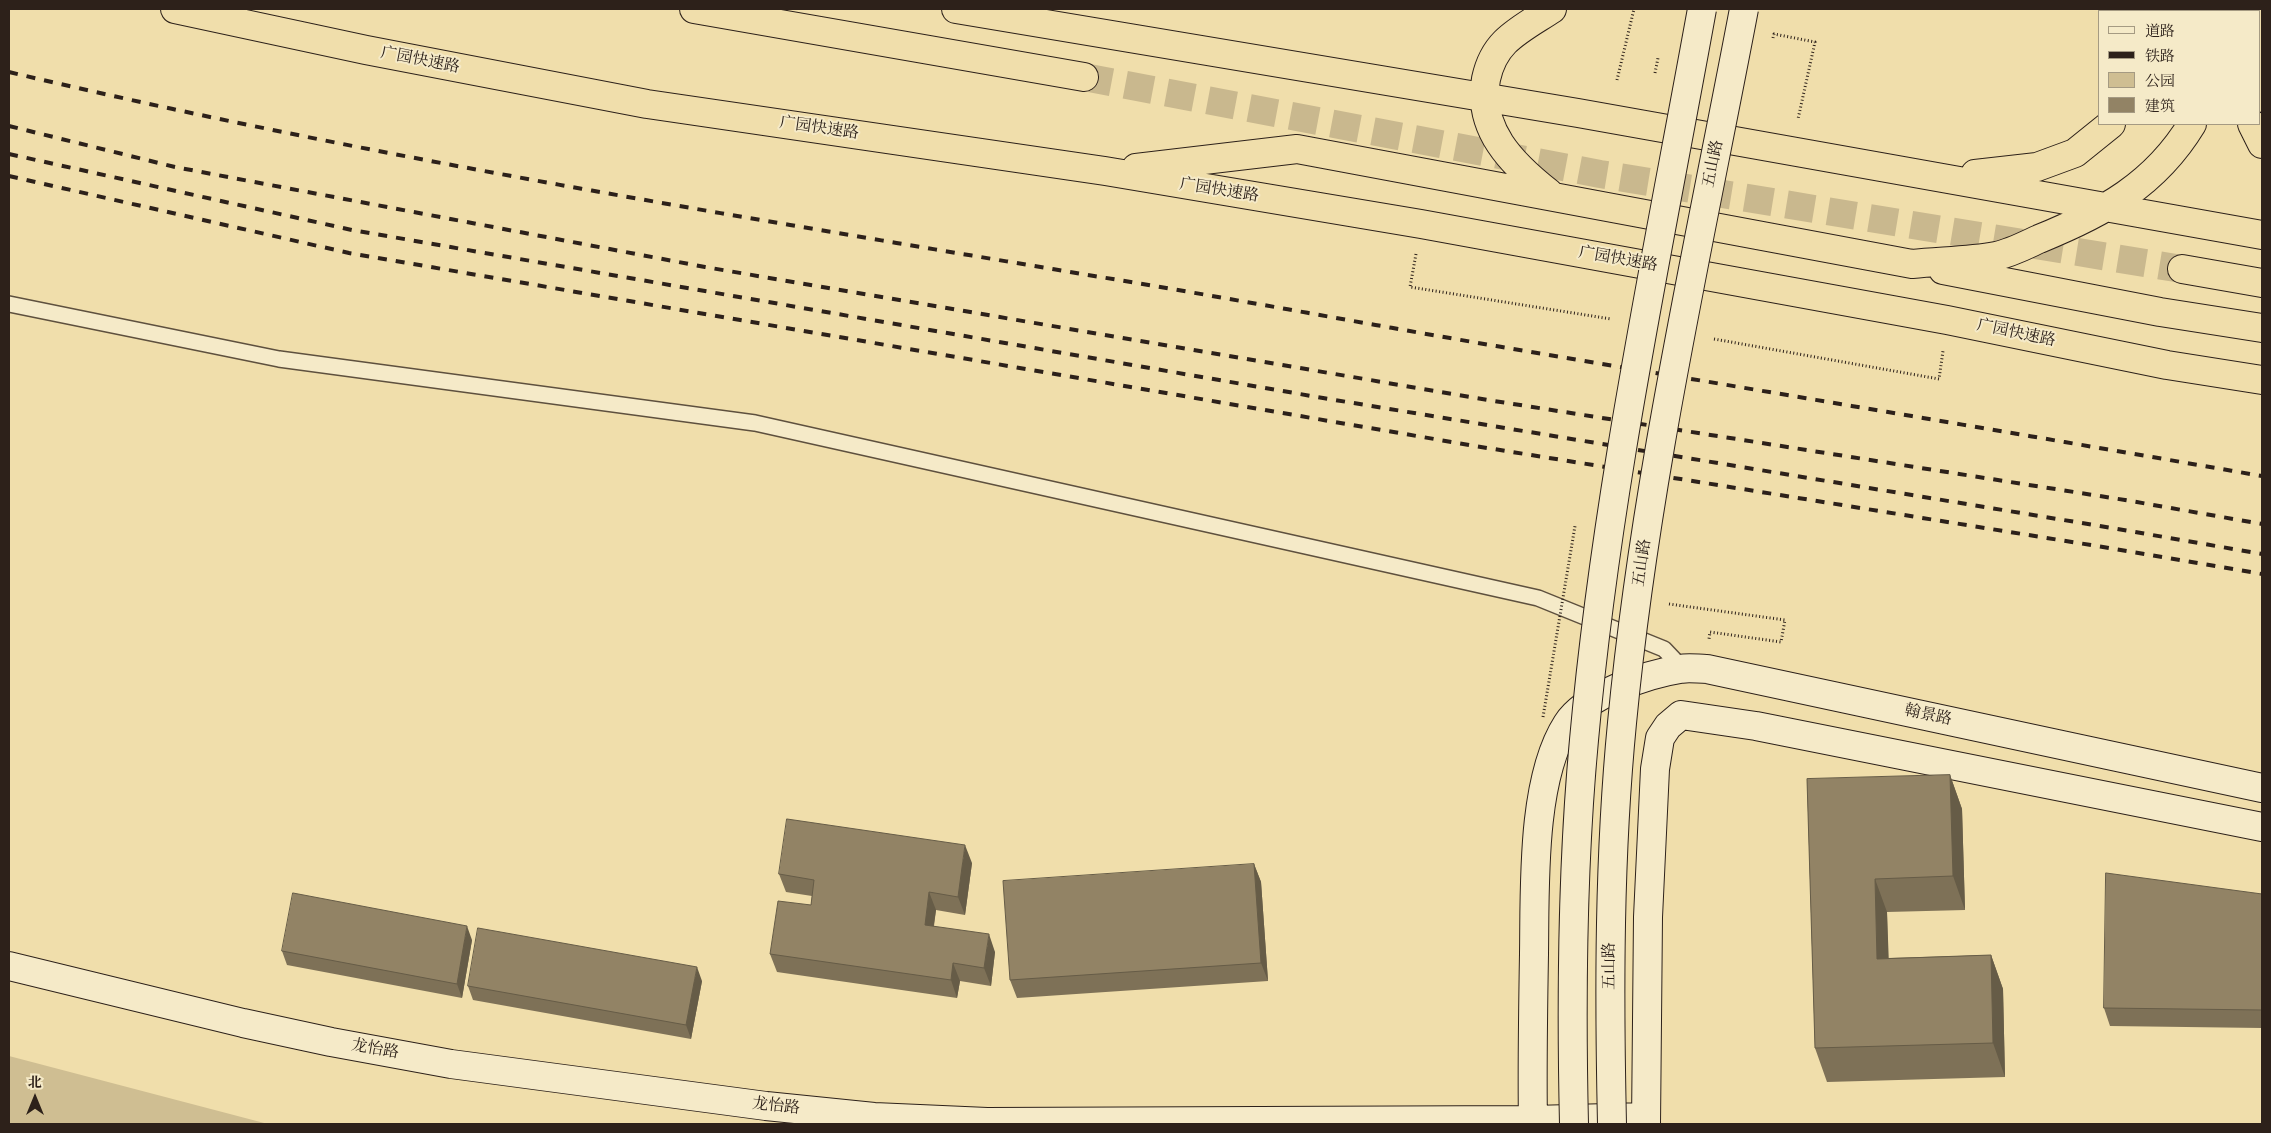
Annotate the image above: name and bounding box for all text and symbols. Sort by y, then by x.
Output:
legend [2098,10,2261,125]
text: 道路 [2145,22,2175,41]
street label: 广园快速路 [379,44,461,78]
text: 铁路 [2145,47,2175,66]
text: 公园 [2145,72,2175,91]
text: 建筑 [2145,97,2175,116]
street label: 广园快速路 [778,114,860,144]
street label: 五山路 [1700,139,1728,189]
street label: 广园快速路 [1178,175,1260,207]
street label: 广园快速路 [1577,244,1659,276]
street label: 广园快速路 [1975,316,2057,352]
street label: 五山路 [1630,538,1656,588]
street label: 翰景路 [1903,702,1953,730]
street label: 五山路 [1601,942,1621,990]
street label: 龙怡路 [350,1036,400,1064]
north arrow [10,1073,60,1123]
text: 北 [28,1074,42,1091]
street label: 龙怡路 [751,1095,801,1119]

